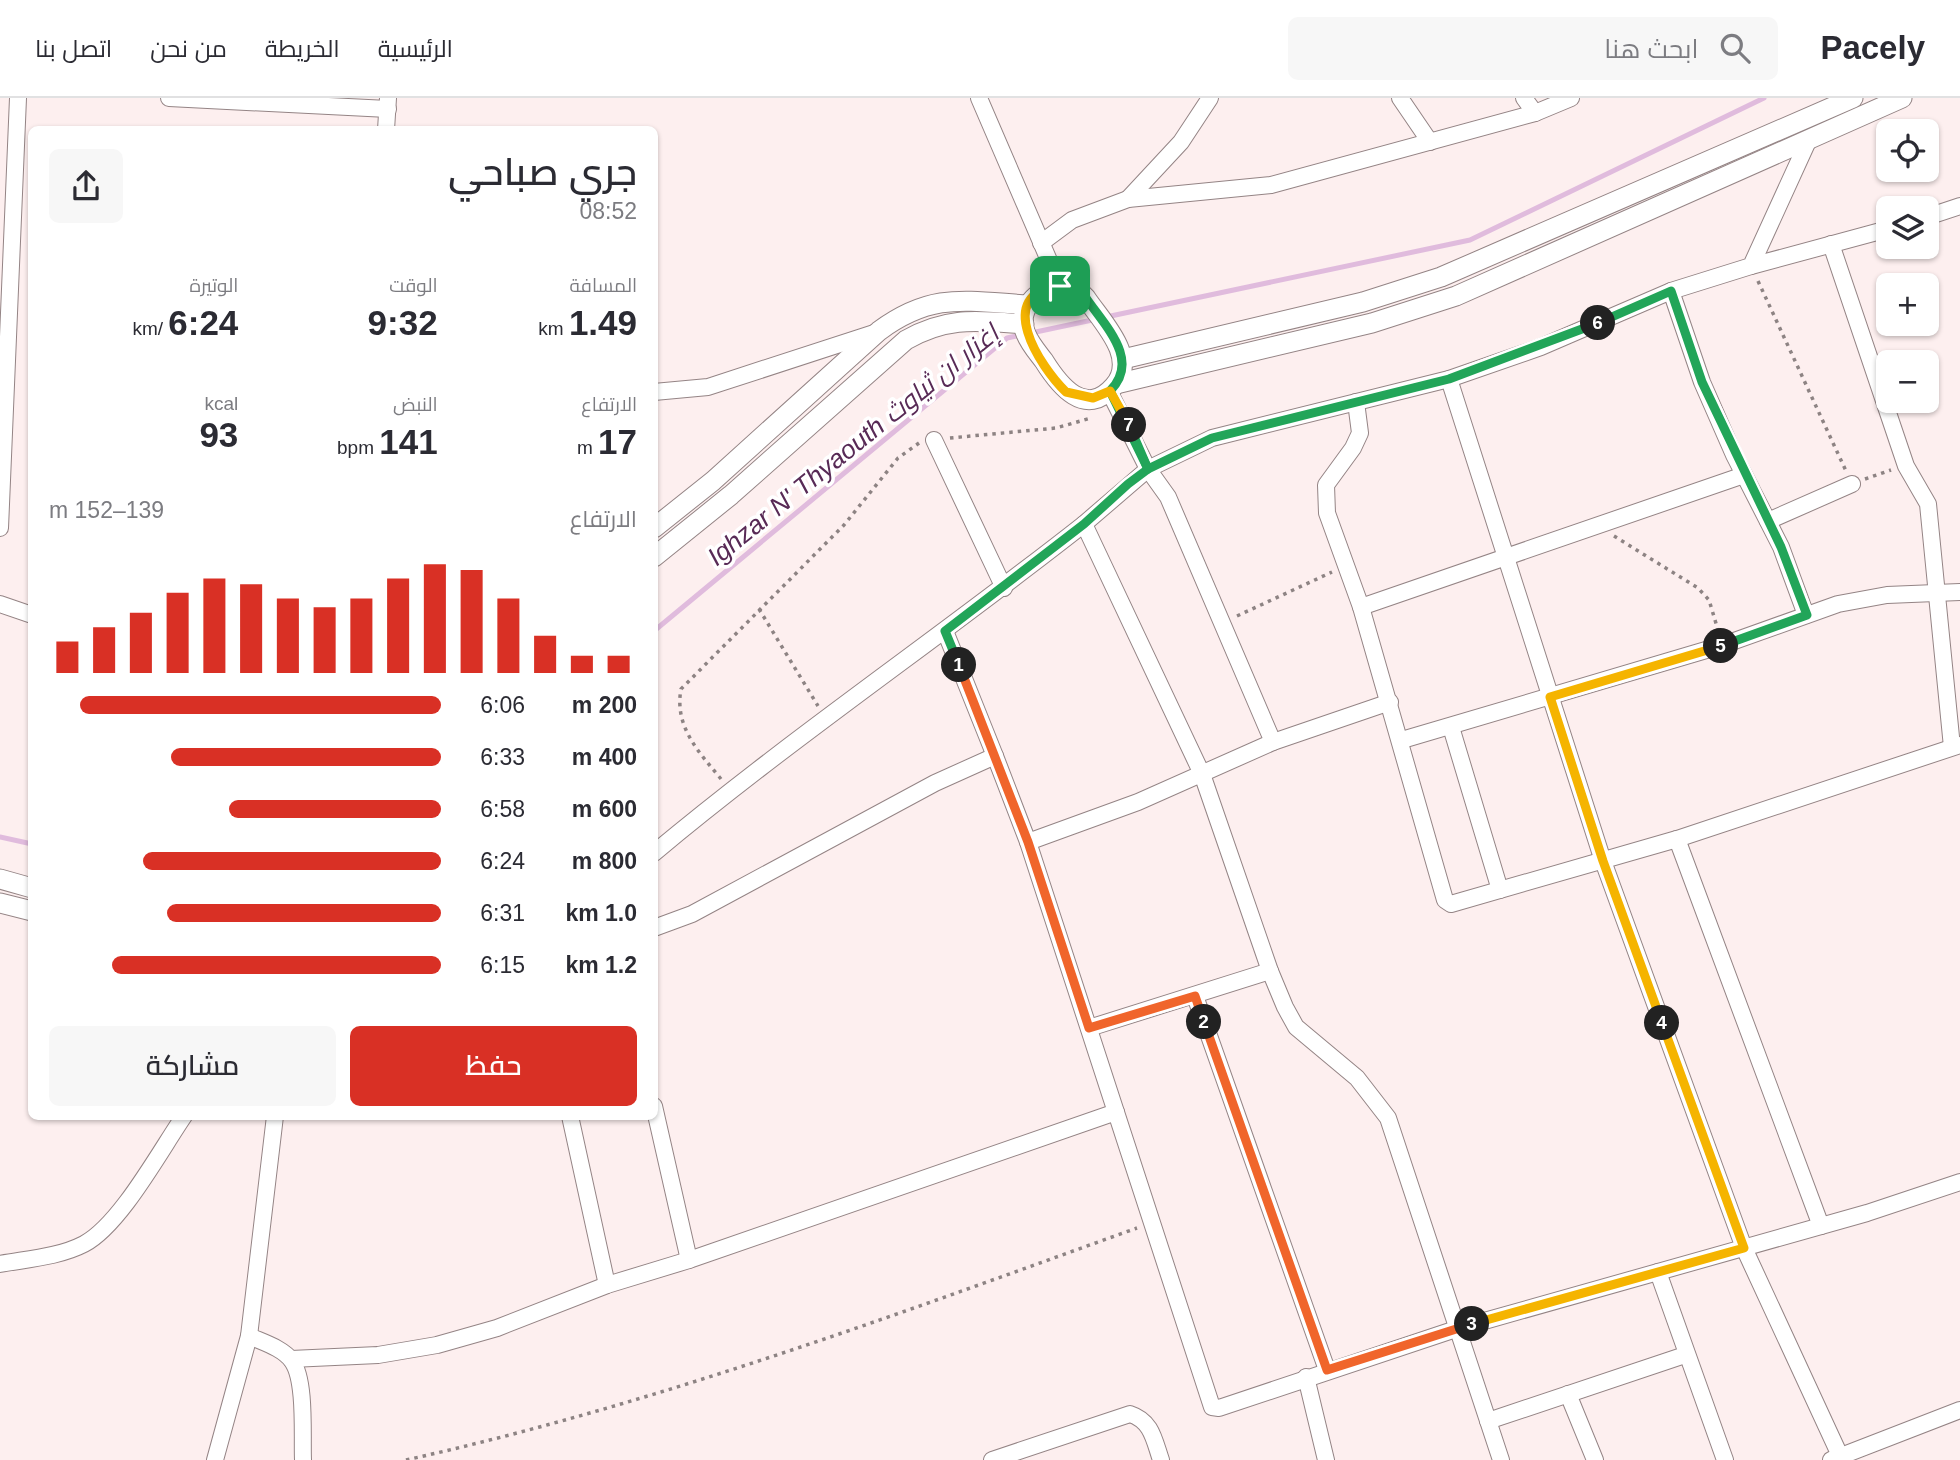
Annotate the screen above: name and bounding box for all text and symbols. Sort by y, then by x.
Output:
search box [1288,17,1778,80]
icon: search [1716,29,1754,67]
text: Pacely [1820,29,1925,66]
text: ابحث هنا [1604,34,1698,64]
text: اتصل بنا [35,35,112,62]
text: من نحن [150,35,227,62]
text: الخريطة [265,35,340,62]
text: الرئيسية [378,35,453,62]
map controls [1876,119,1939,413]
button: locate [1876,119,1939,182]
button: share [49,149,123,223]
text: جري صباحي [448,151,637,193]
button: layers [1876,196,1939,259]
text: 08:52 [579,198,637,224]
pin [1030,256,1090,316]
icon: arrive [1041,267,1079,305]
button: + [1876,273,1939,336]
text: الوتيرة [190,275,238,296]
text: الوقت [389,275,438,296]
text: المسافة [569,275,637,296]
text: 6:24 [168,303,238,342]
text: 9:32 [368,303,438,342]
text: 1.49 [569,303,637,342]
pin: 6 [1580,306,1616,341]
text: 6 [1592,312,1603,333]
water label: Ighzar N' Thyaouth إغزار ان ثياوث [701,316,1008,573]
text: /km [132,318,168,339]
text: km [538,318,569,339]
button: − [1876,350,1939,413]
text: kcal [205,393,238,414]
text: النبض [393,394,438,415]
text: الارتفاع [581,394,637,415]
pin: 7 [1112,408,1146,442]
text: 7 [1123,414,1134,435]
text: 93 [199,415,238,454]
text: 141 [379,422,438,461]
text: 17 [598,422,637,461]
text: bpm [337,437,379,458]
text: m [577,437,598,458]
text: 139–152 m [49,497,164,523]
text: الارتفاع [570,506,637,532]
pin: 5 [1704,628,1738,664]
text: 5 [1715,635,1726,656]
pin: 1 [942,648,976,682]
text: 1 [953,654,964,675]
text: 6:06 [480,692,525,718]
text: 200 m [572,692,637,718]
text: 6:33 [480,744,525,770]
text: 400 m [572,744,637,770]
text: 6:58 [480,796,525,822]
text: 600 m [572,796,637,822]
text: 6:24 [480,848,525,874]
text: 800 m [572,848,637,874]
text: 6:31 [480,900,525,926]
text: 1.0 km [565,900,637,926]
text: 6:15 [480,952,525,978]
text: 1.2 km [565,952,637,978]
pin: 2 [1186,1004,1222,1040]
pin: 4 [1644,1006,1680,1040]
text: 2 [1198,1011,1209,1032]
text: 4 [1656,1012,1667,1033]
button: مشاركة [49,1026,336,1106]
button: حفظ [350,1026,637,1106]
pin: 3 [1454,1306,1490,1342]
text: 3 [1466,1313,1477,1334]

